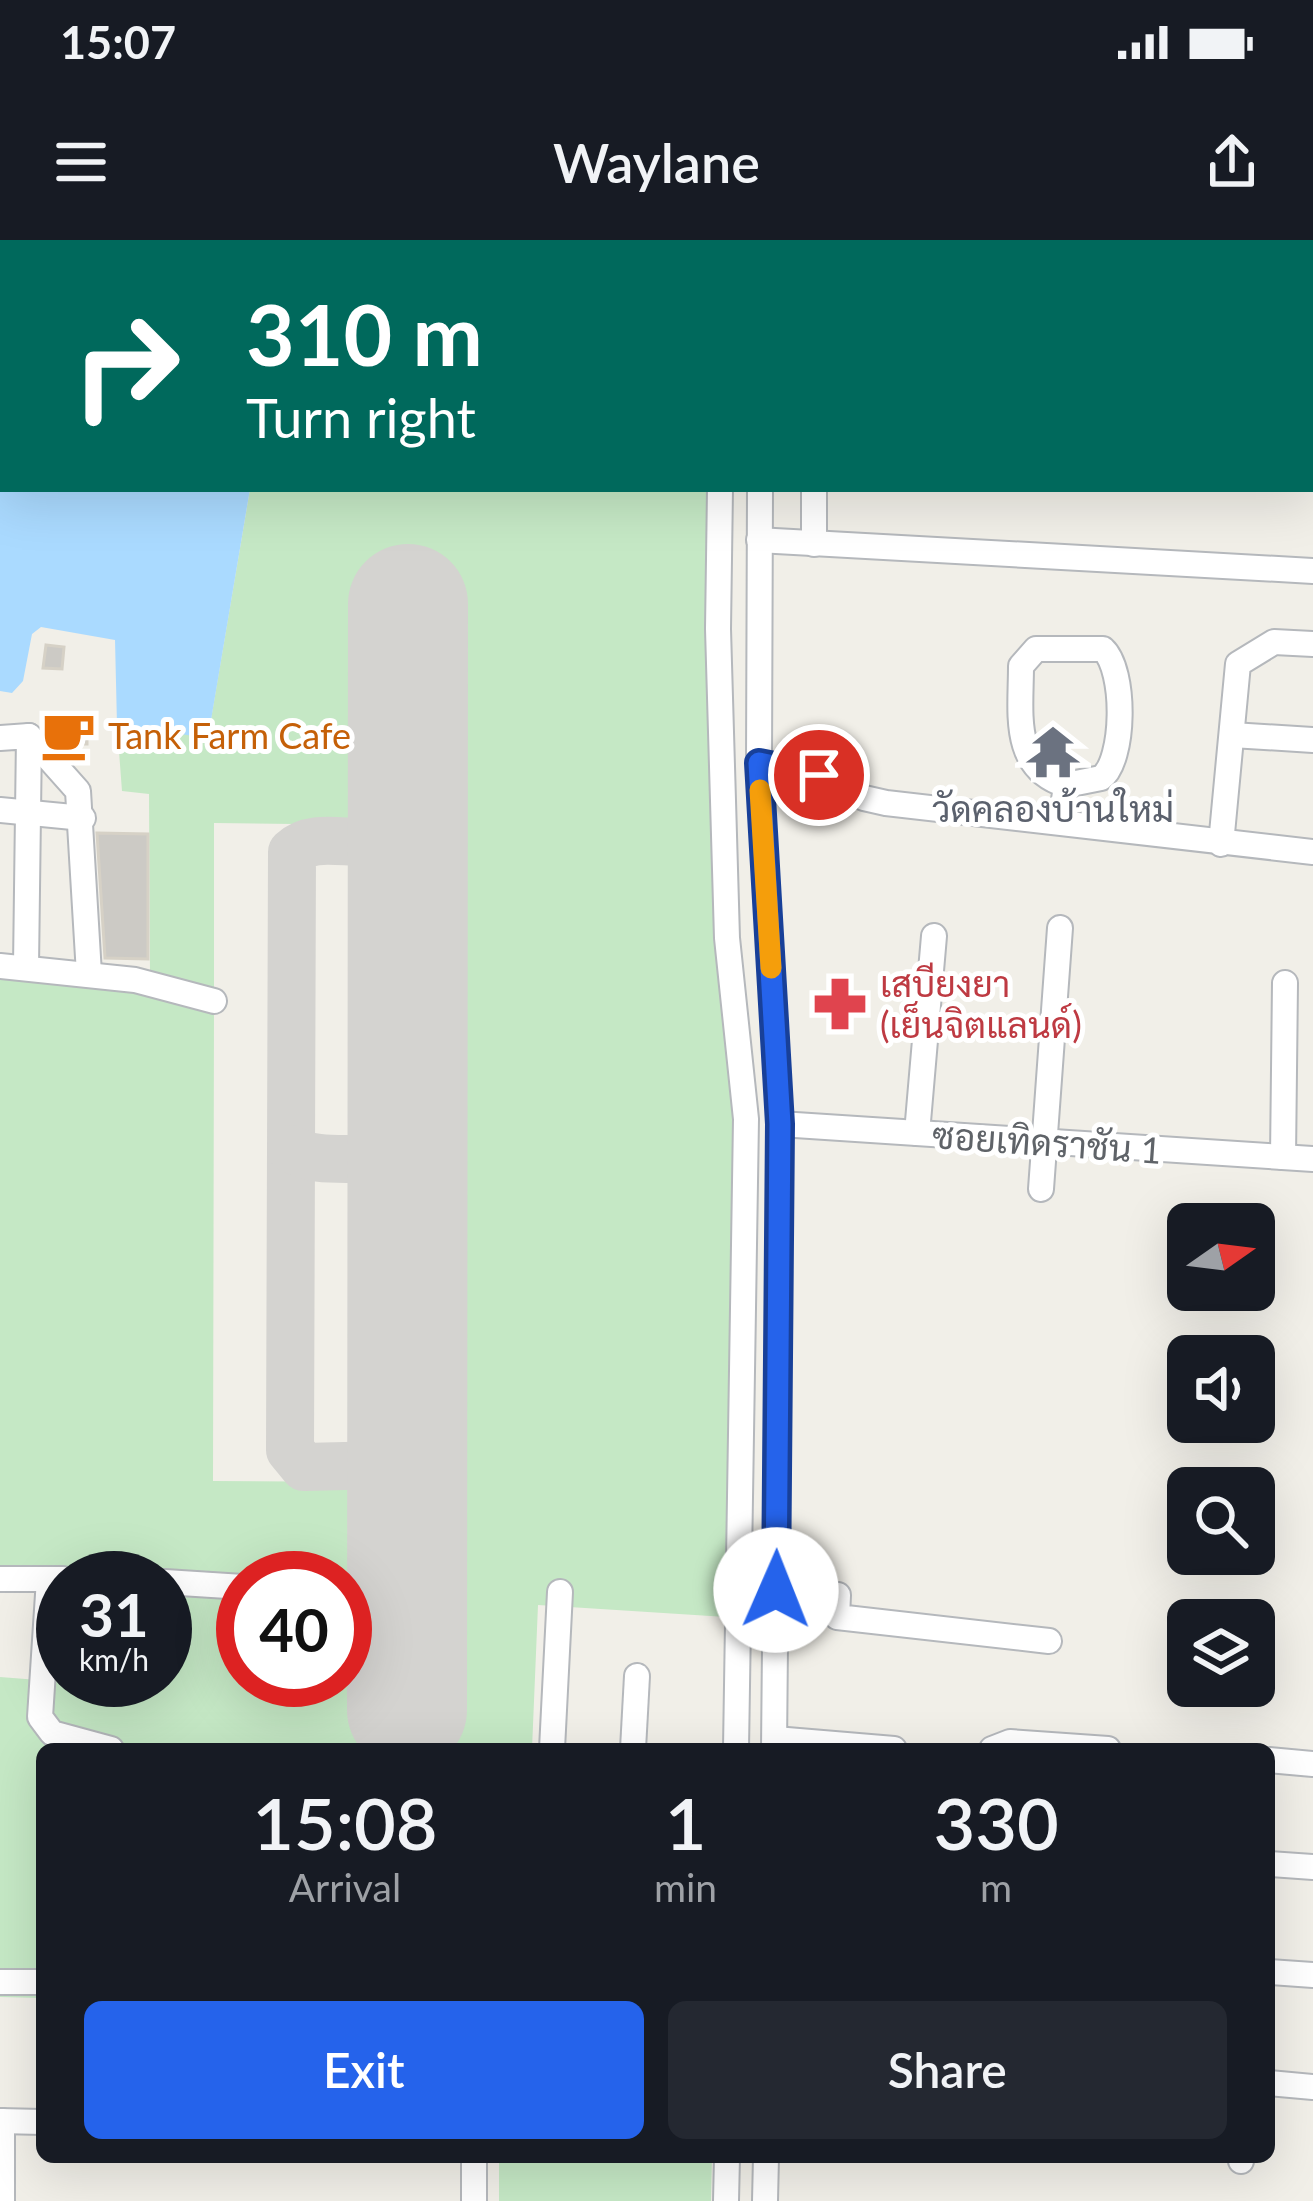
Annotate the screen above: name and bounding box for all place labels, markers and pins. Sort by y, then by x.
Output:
cafe icon: Tank Farm Cafe [39,706,97,764]
place label: Tank Farm Cafe [108,713,351,757]
temple icon: วัดคลองบ้านใหม่ [1024,723,1082,781]
pin [768,724,870,826]
place label: วัดคลองบ้านใหม่ [932,786,1174,830]
place label: เสบียงยา (เย็นจิตแลนด์) [880,961,1082,1046]
pharmacy icon: เสบียงยา (เย็นจิตแลนด์) [811,975,869,1033]

